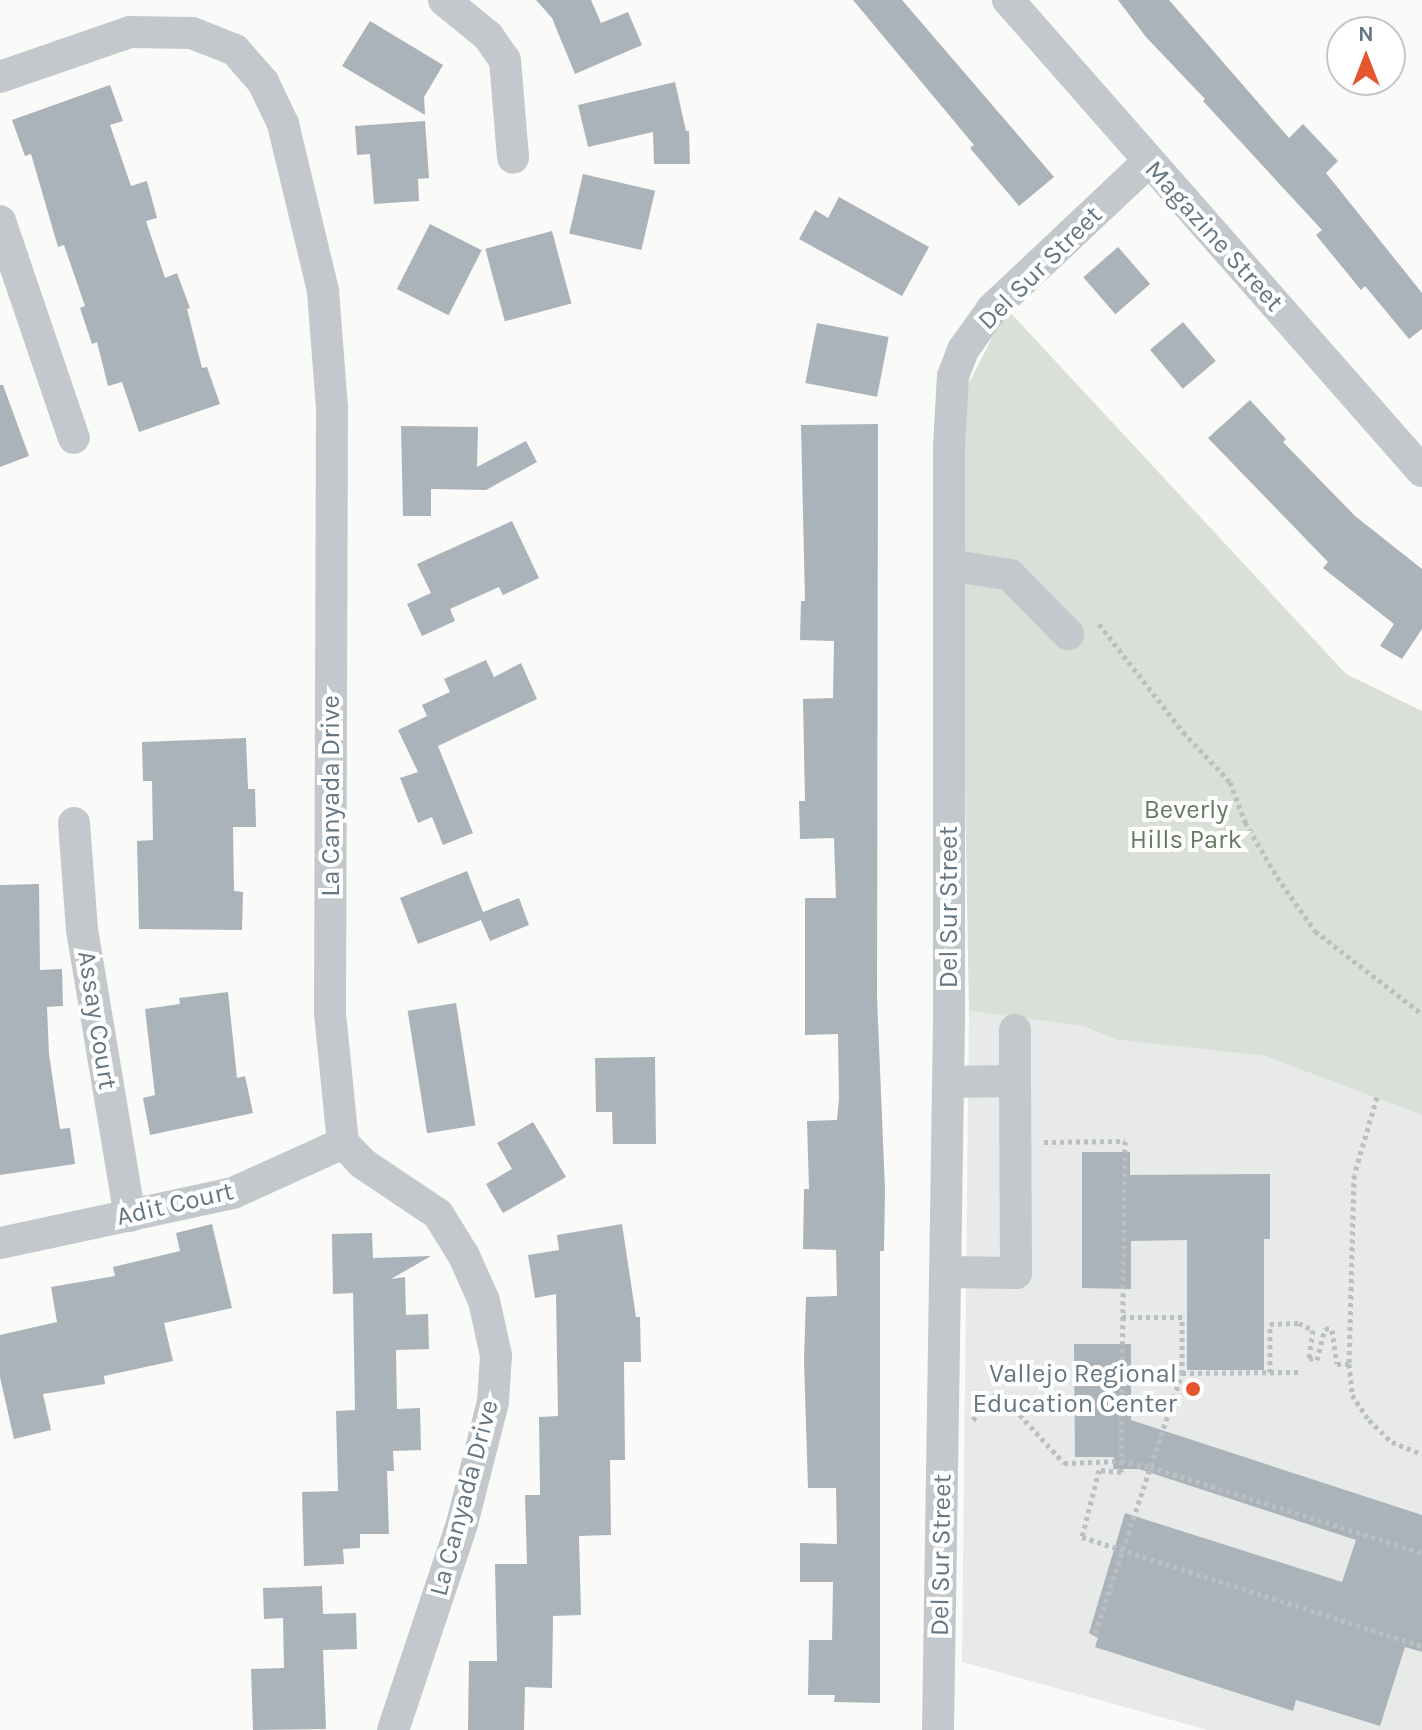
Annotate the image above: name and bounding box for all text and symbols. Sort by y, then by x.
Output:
north arrow [1326,16,1406,96]
text: N [1358,21,1374,47]
street label: Magazine Street [1138,154,1290,318]
street label: Del Sur Street [972,200,1108,336]
street label: La Canyada Drive [315,695,347,897]
park label: Beverly Hills Park [1130,794,1242,856]
street label: Del Sur Street [933,826,965,988]
street label: Assay Court [71,948,123,1092]
street label: Adit Court [113,1175,237,1233]
place label: Vallejo Regional Education Center [972,1358,1177,1420]
marker: Vallejo Regional Education Center [1184,1380,1202,1398]
street label: La Canyada Drive [423,1397,505,1599]
street label: Del Sur Street [924,1474,958,1636]

